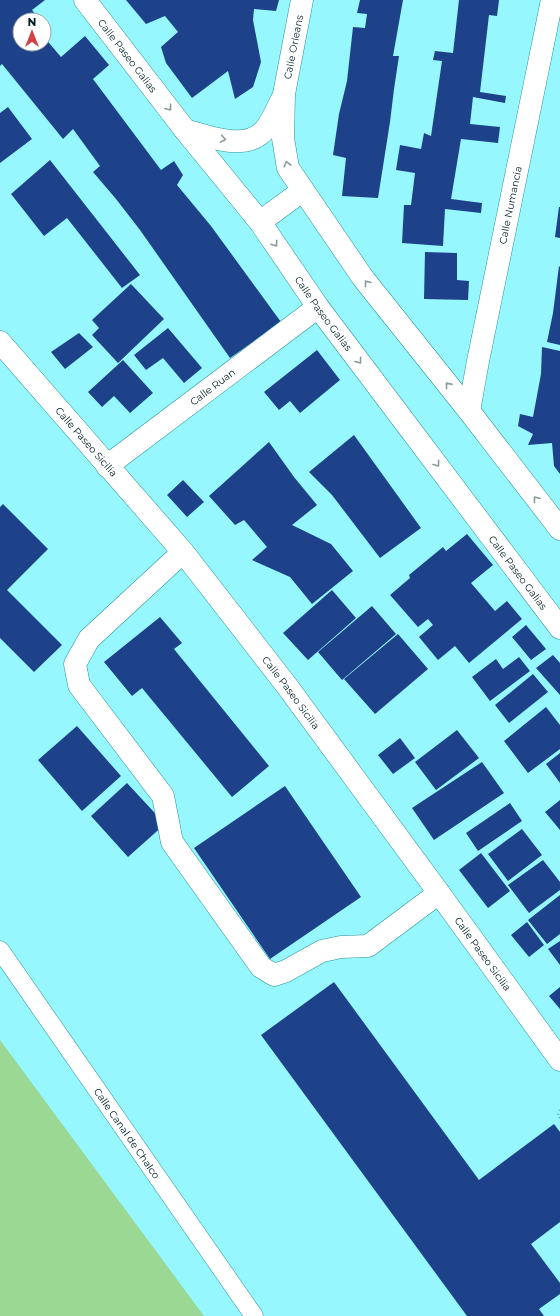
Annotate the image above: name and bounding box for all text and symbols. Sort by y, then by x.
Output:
north arrow [12,12,52,52]
street label: Calle Orleans [281,14,306,80]
text: N [28,15,36,29]
street label: Calle Paseo Galias [95,16,160,95]
one-way arrow [164,104,171,111]
one-way arrow [220,134,226,143]
one-way arrow [284,160,292,167]
street label: Calle Numancia [496,165,525,245]
one-way arrow [270,239,277,246]
street label: Calle Paseo Galias [292,274,355,354]
one-way arrow [365,281,372,288]
one-way arrow [354,356,361,363]
street label: Calle Ruan [187,366,238,408]
one-way arrow [446,382,453,389]
street label: Calle Paseo Sicilia [52,404,120,479]
one-way arrow [432,460,439,467]
one-way arrow [534,496,541,503]
street label: Calle Paseo Galias [486,533,550,612]
street label: Calle Paseo Sicilia [259,654,323,732]
street label: Calle Paseo Sicilia [451,915,514,994]
street label: Calle Canal de Chalco [91,1086,163,1181]

